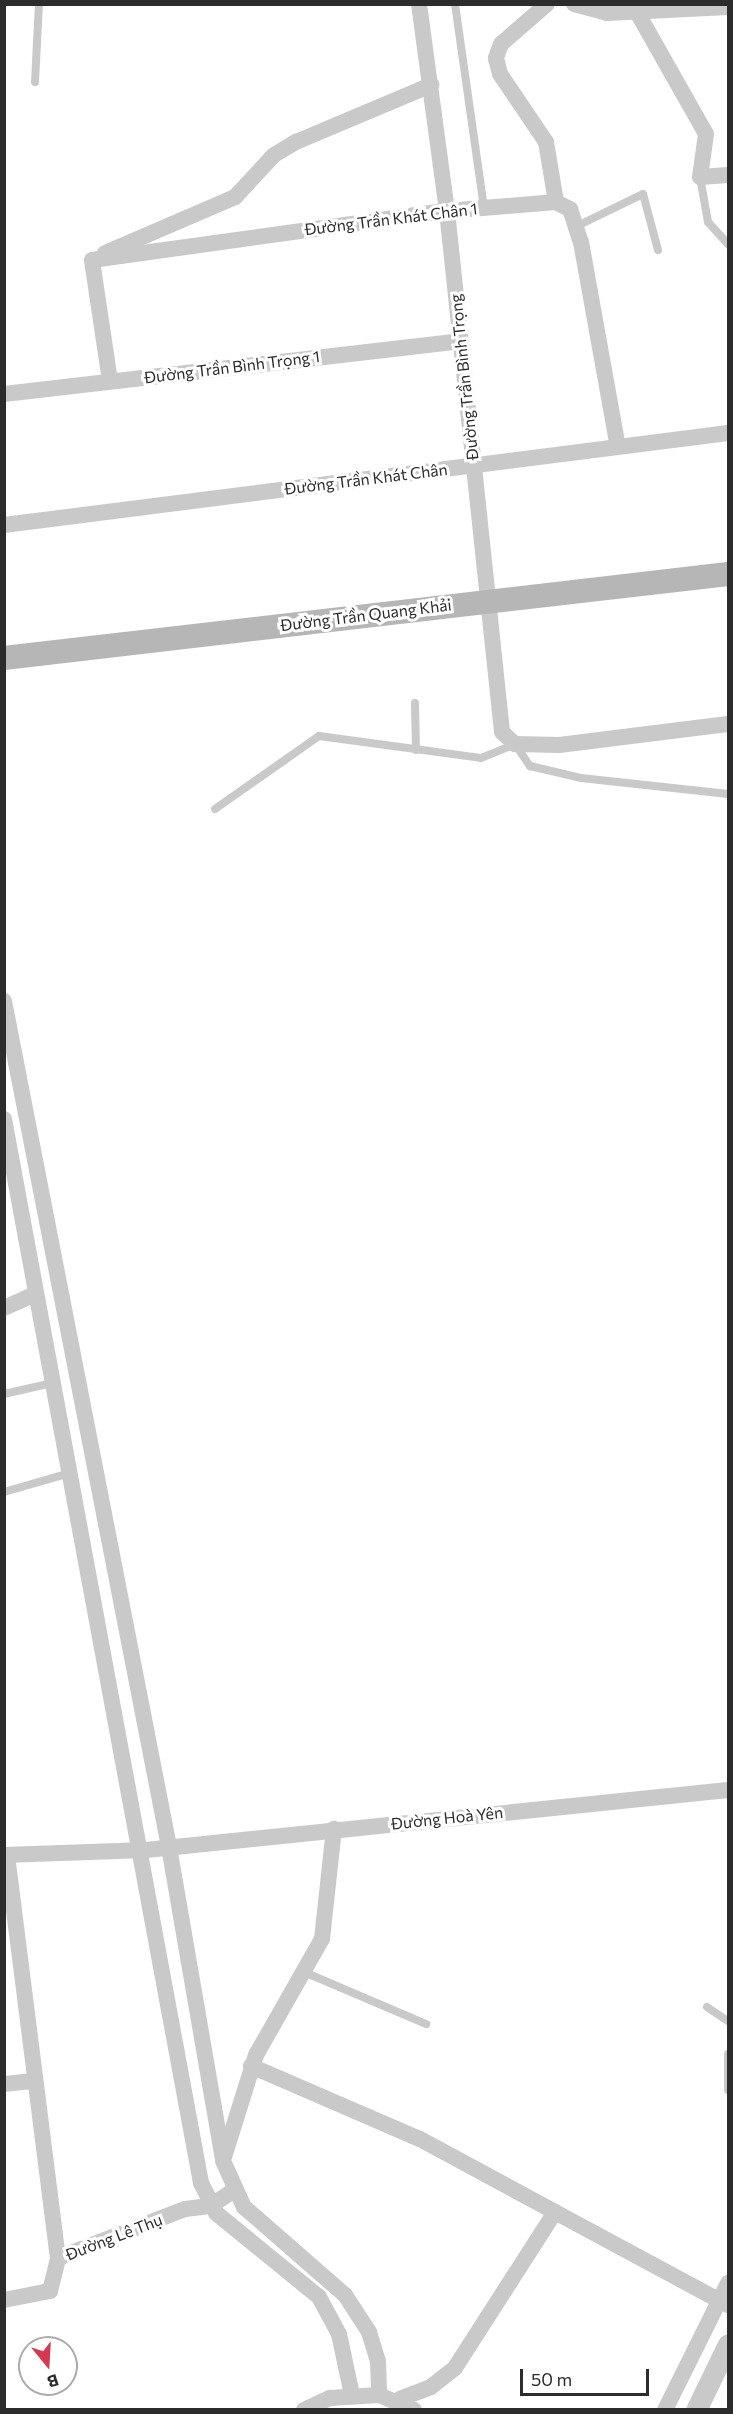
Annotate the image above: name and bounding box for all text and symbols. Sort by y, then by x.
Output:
street label: Đường Trần Khát Chân 1 [304,199,478,239]
street label: Đường Trần Bình Trọng [446,293,482,461]
street label: Đường Trần Bình Trọng 1 [143,347,321,387]
street label: Đường Trần Khát Chân [283,459,449,499]
street label: Đường Trần Quang Khải [279,595,453,635]
street label: Đường Hoà Yên [390,1803,504,1833]
street label: Đường Lê Thụ [63,2210,165,2264]
north arrow [18,2336,78,2396]
scale bar [523,2357,652,2395]
text: 50 m [531,2368,572,2390]
text: B [45,2371,61,2392]

